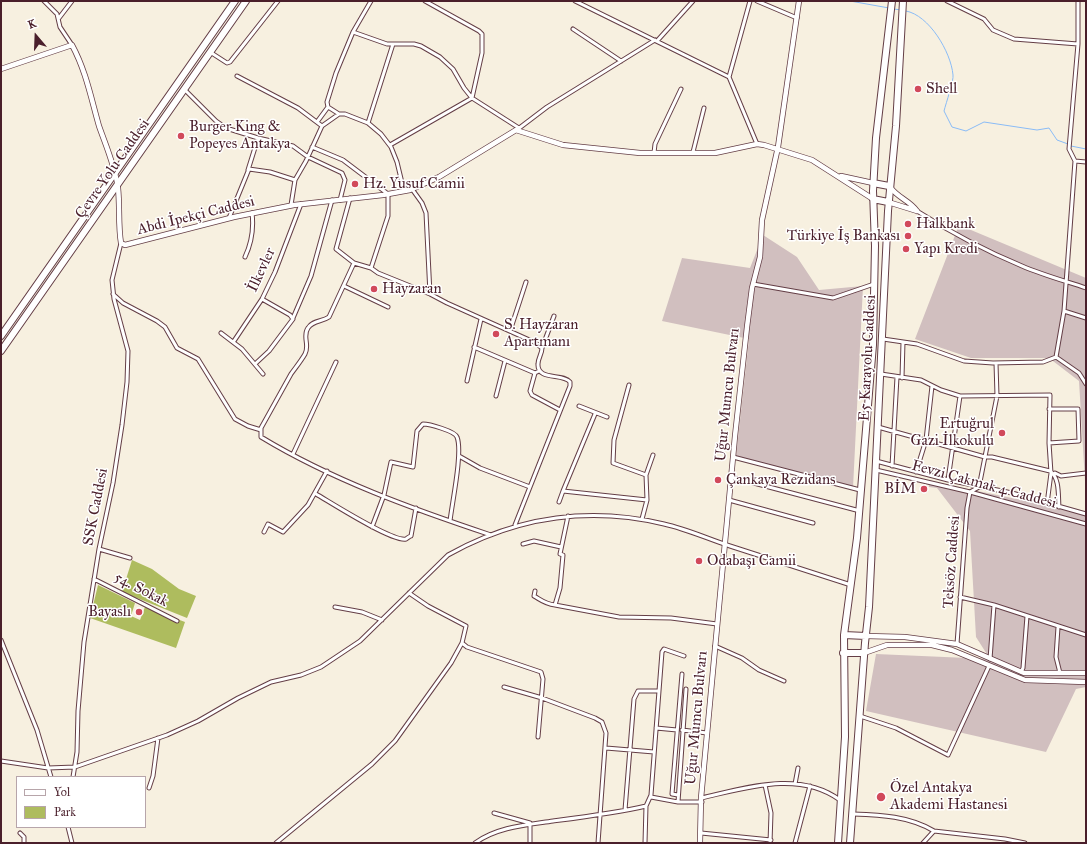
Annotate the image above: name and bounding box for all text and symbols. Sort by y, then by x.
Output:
north arrow [16,16,56,56]
text: K [26,17,38,32]
place label: Shell [926,80,957,98]
marker: Shell [913,84,923,94]
street label: Çevre Yolu Caddesi [72,116,154,222]
place label: Burger King & Popeyes Antakya [189,118,290,153]
marker: Burger King & Popeyes Antakya [176,131,186,141]
place label: Hz. Yusuf Camii [363,175,465,193]
marker: Hz. Yusuf Camii [350,179,360,189]
street label: Abdi İpekçi Caddesi [135,193,257,239]
place label: Halkbank [916,215,975,233]
marker: Halkbank [903,219,913,229]
place label: Türkiye İş Bankası [787,227,900,245]
marker: Türkiye İş Bankası [903,231,913,241]
place label: Yapı Kredi [914,240,978,258]
marker: Yapı Kredi [901,244,911,254]
street label: İlkevler [244,245,280,295]
place label: Hayzaran [382,280,442,298]
marker: Hayzaran [369,284,379,294]
street label: E5 Karayolu Caddesi [856,294,880,422]
place label: S. Hayzaran Apartmanı [504,316,578,351]
street label: Uğur Mumcu Bulvarı [712,327,744,463]
marker: S. Hayzaran Apartmanı [491,329,501,339]
place label: Ertuğrul Gazi İlkokulu [911,415,994,450]
marker: Ertuğrul Gazi İlkokulu [997,428,1007,438]
street label: Fevzi Çakmak 4 Caddesi [910,457,1058,513]
street label: SSK Caddesi [80,467,112,547]
place label: Çankaya Rezidans [726,471,835,489]
marker: Çankaya Rezidans [713,475,723,485]
place label: BİM [884,480,916,498]
marker: BİM [919,484,929,494]
street label: Teksöz Caddesi [940,515,964,609]
place label: Odabaşı Camii [707,552,796,570]
marker: Odabaşı Camii [694,556,704,566]
street label: 54. Sokak [111,569,171,611]
place label: Bayaslı [88,603,131,621]
marker: Bayaslı [134,607,144,617]
street label: Uğur Mumcu Bulvarı [682,650,712,786]
legend [16,776,146,828]
place label: Özel Antakya Akademi Hastanesi [890,779,1008,814]
text: Yol [54,785,70,799]
marker: Özel Antakya Akademi Hastanesi [875,791,887,803]
text: Park [54,805,76,819]

